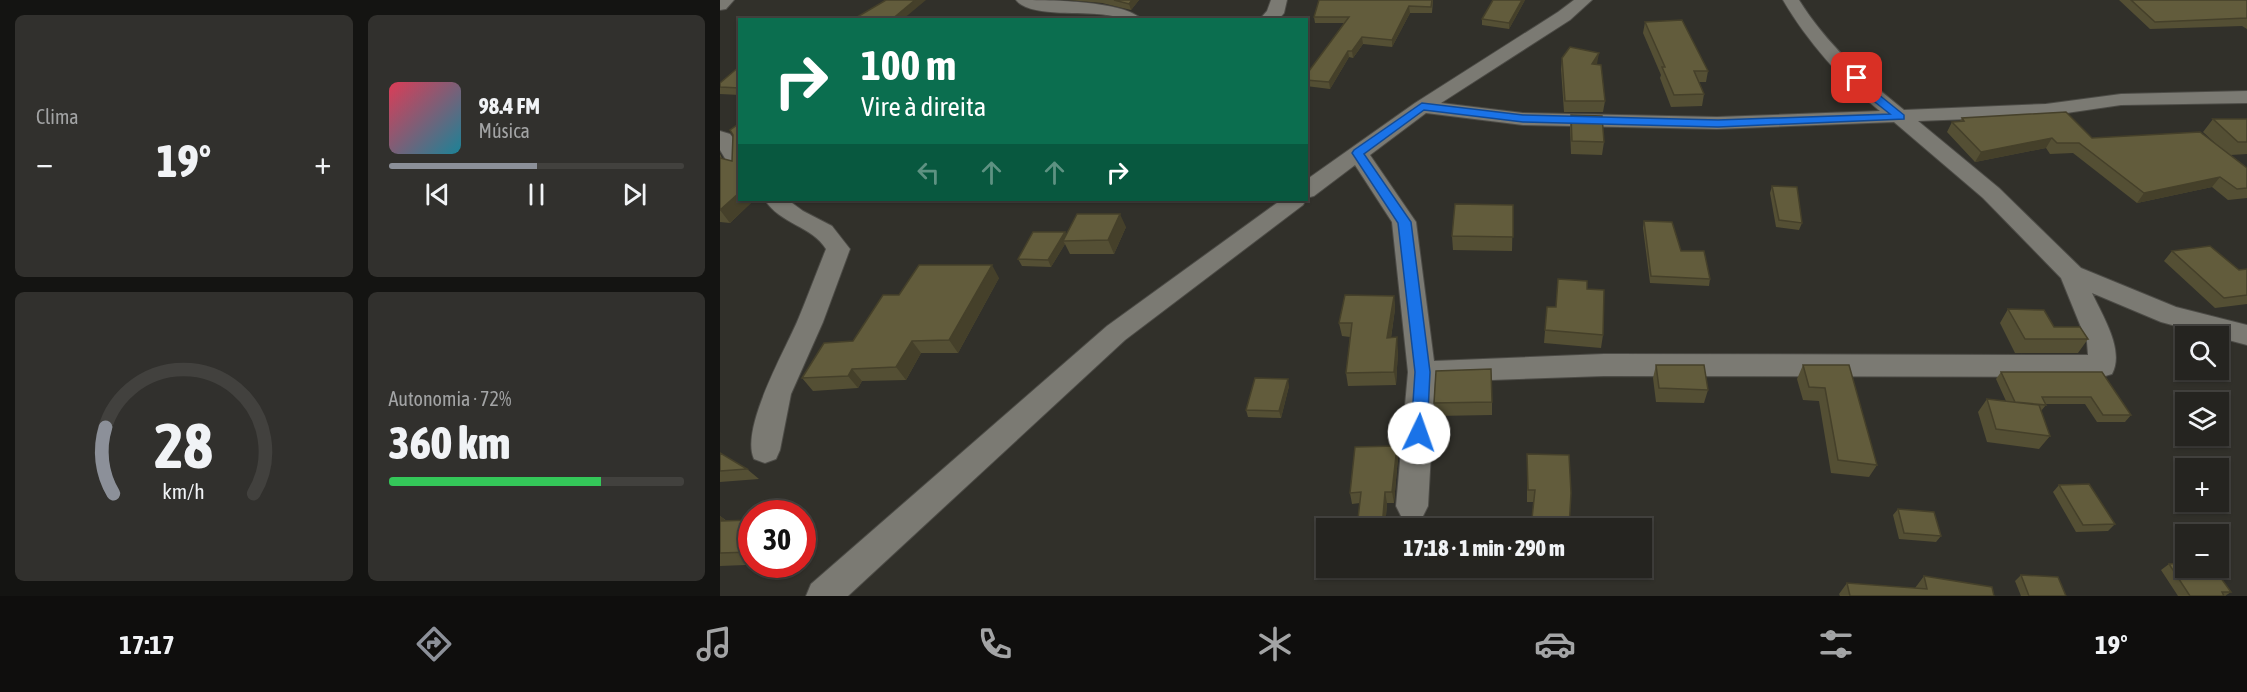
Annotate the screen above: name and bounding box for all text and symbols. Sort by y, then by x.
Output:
text: 100 m [861,41,956,89]
icon: right [762,42,840,120]
pin [1831,52,1882,103]
icon: arrive [1840,61,1873,94]
text: Vire à direita [861,91,986,122]
text: 98.4 FM [479,93,540,119]
text: Clima [36,105,79,128]
text: Música [479,119,530,142]
text: 19° [156,135,211,187]
text: − [36,143,53,181]
text: + [314,143,331,181]
icon: left [912,156,945,189]
icon: ahead [975,156,1008,189]
icon: ahead [1038,156,1071,189]
icon: right [1101,156,1134,189]
icon: previous [421,178,454,211]
icon: pause [520,178,553,211]
icon: next [618,178,651,211]
map controls [2175,326,2229,578]
button: search [2175,326,2229,380]
text: Autonomia · 72% [389,387,511,410]
button: layers [2175,392,2229,446]
position arrow [1387,401,1451,465]
text: 28 [154,410,213,481]
text: 360 km [389,417,510,469]
button: + [2175,458,2229,512]
text: km/h [162,479,205,504]
speed limit sign: 30 [738,500,816,578]
button: − [2175,524,2229,578]
text: 17:18 · 1 min · 290 m [1403,535,1565,561]
icon: directions [413,623,455,665]
icon: music [693,623,735,665]
icon: phone [974,623,1016,665]
icon: climate [1254,623,1296,665]
icon: car [1534,623,1576,665]
icon: filters [1815,623,1857,665]
text: 17:17 [119,629,175,660]
text: 19° [2095,629,2128,660]

